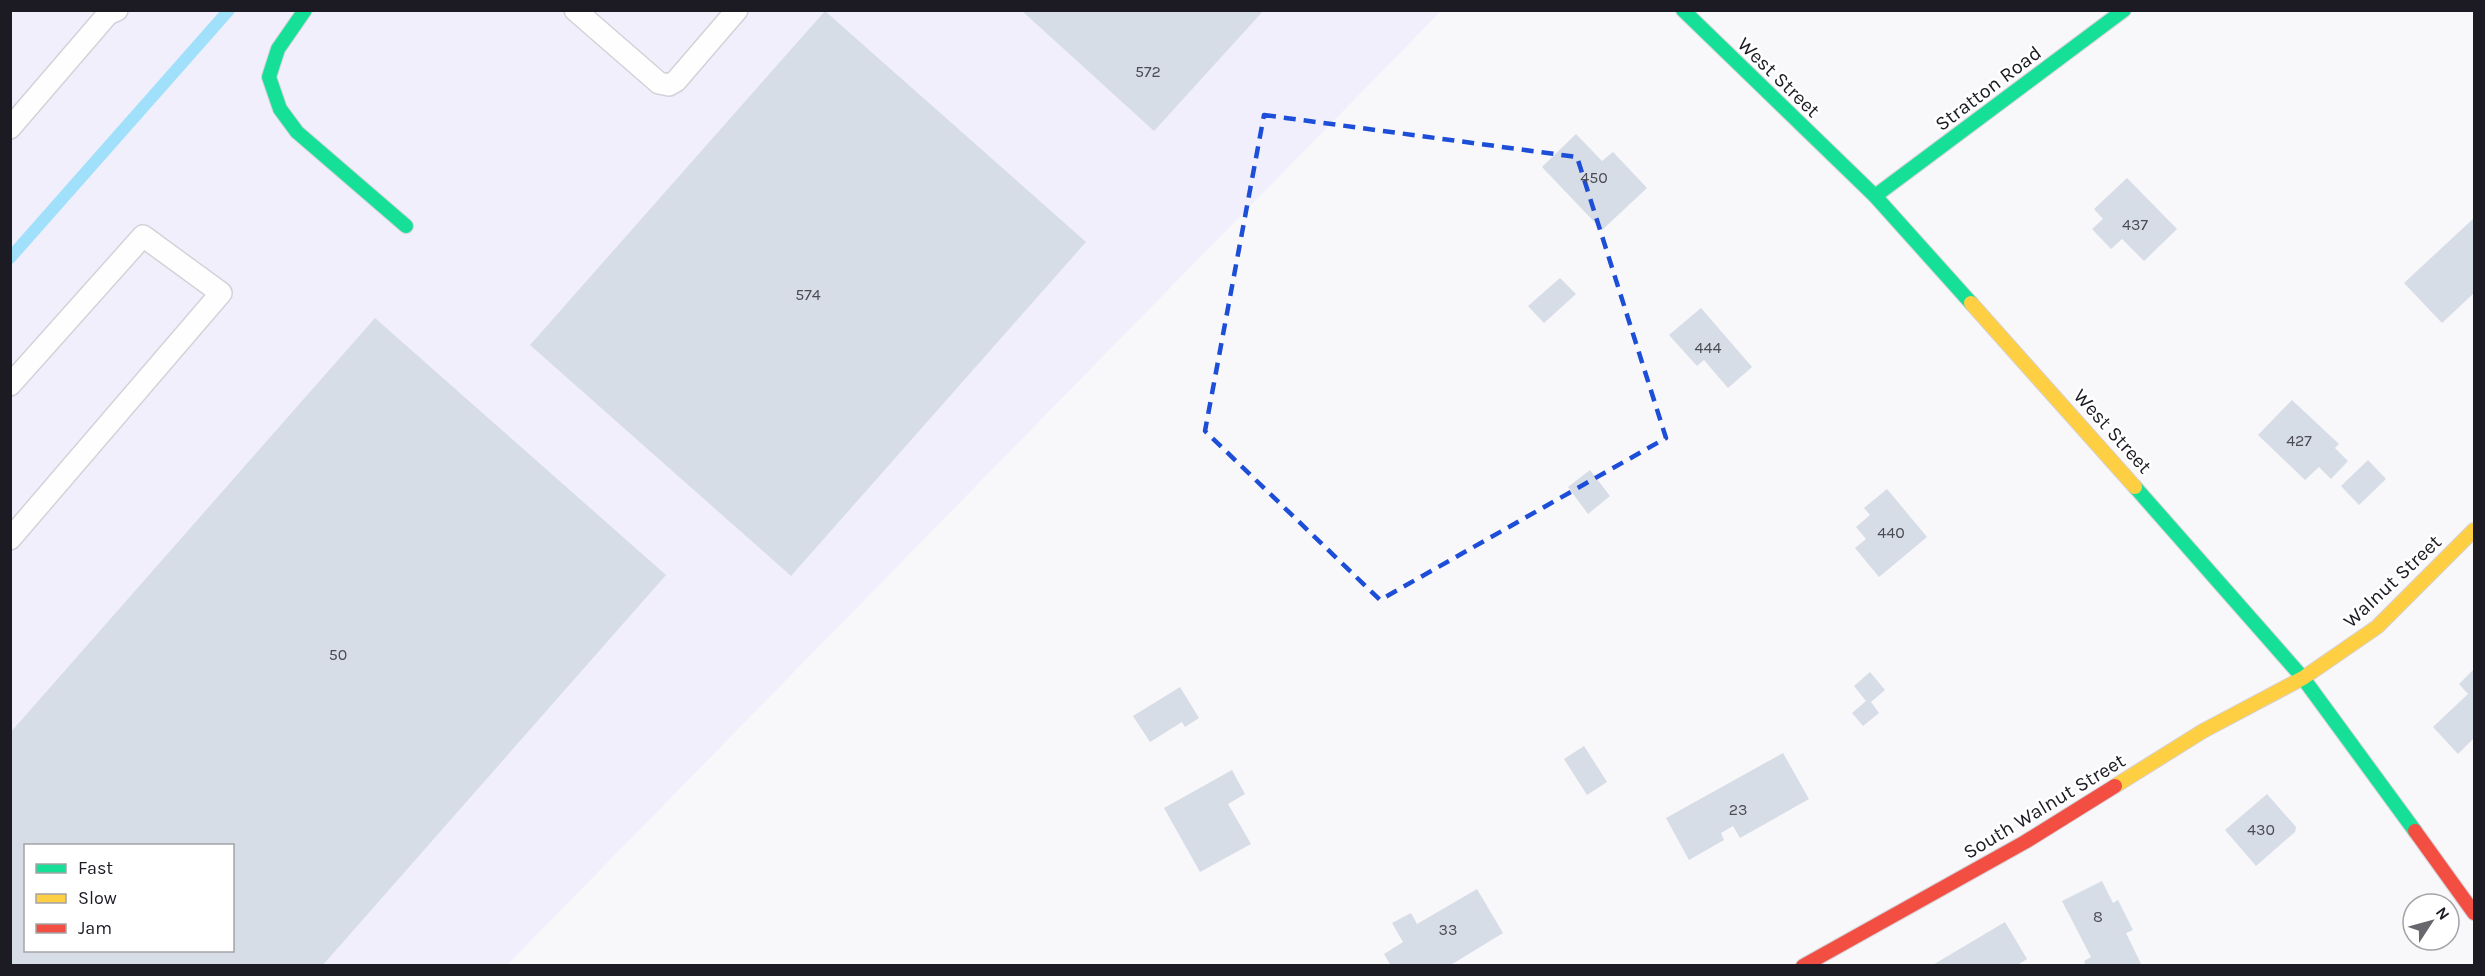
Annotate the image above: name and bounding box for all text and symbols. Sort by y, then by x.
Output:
street label: West Street [1733,33,1825,122]
street label: Stratton Road [1931,41,2046,136]
house number: 572 [1135,62,1161,81]
house number: 450 [1580,168,1608,187]
house number: 437 [2122,215,2148,234]
house number: 574 [795,285,821,304]
house number: 444 [1695,338,1721,357]
street label: West Street [2069,385,2157,478]
house number: 427 [2286,431,2312,450]
house number: 440 [1877,523,1905,542]
street label: Walnut Street [2339,530,2446,632]
house number: 50 [329,645,347,664]
street label: South Walnut Street [1959,749,2130,864]
house number: 23 [1729,800,1747,819]
house number: 430 [2247,820,2275,839]
legend [24,844,234,952]
text: Fast [78,857,113,879]
text: Slow [78,887,117,909]
north arrow [2401,892,2461,952]
text: N [2432,903,2454,924]
house number: 8 [2093,907,2103,926]
text: Jam [78,917,112,939]
house number: 33 [1439,920,1457,939]

